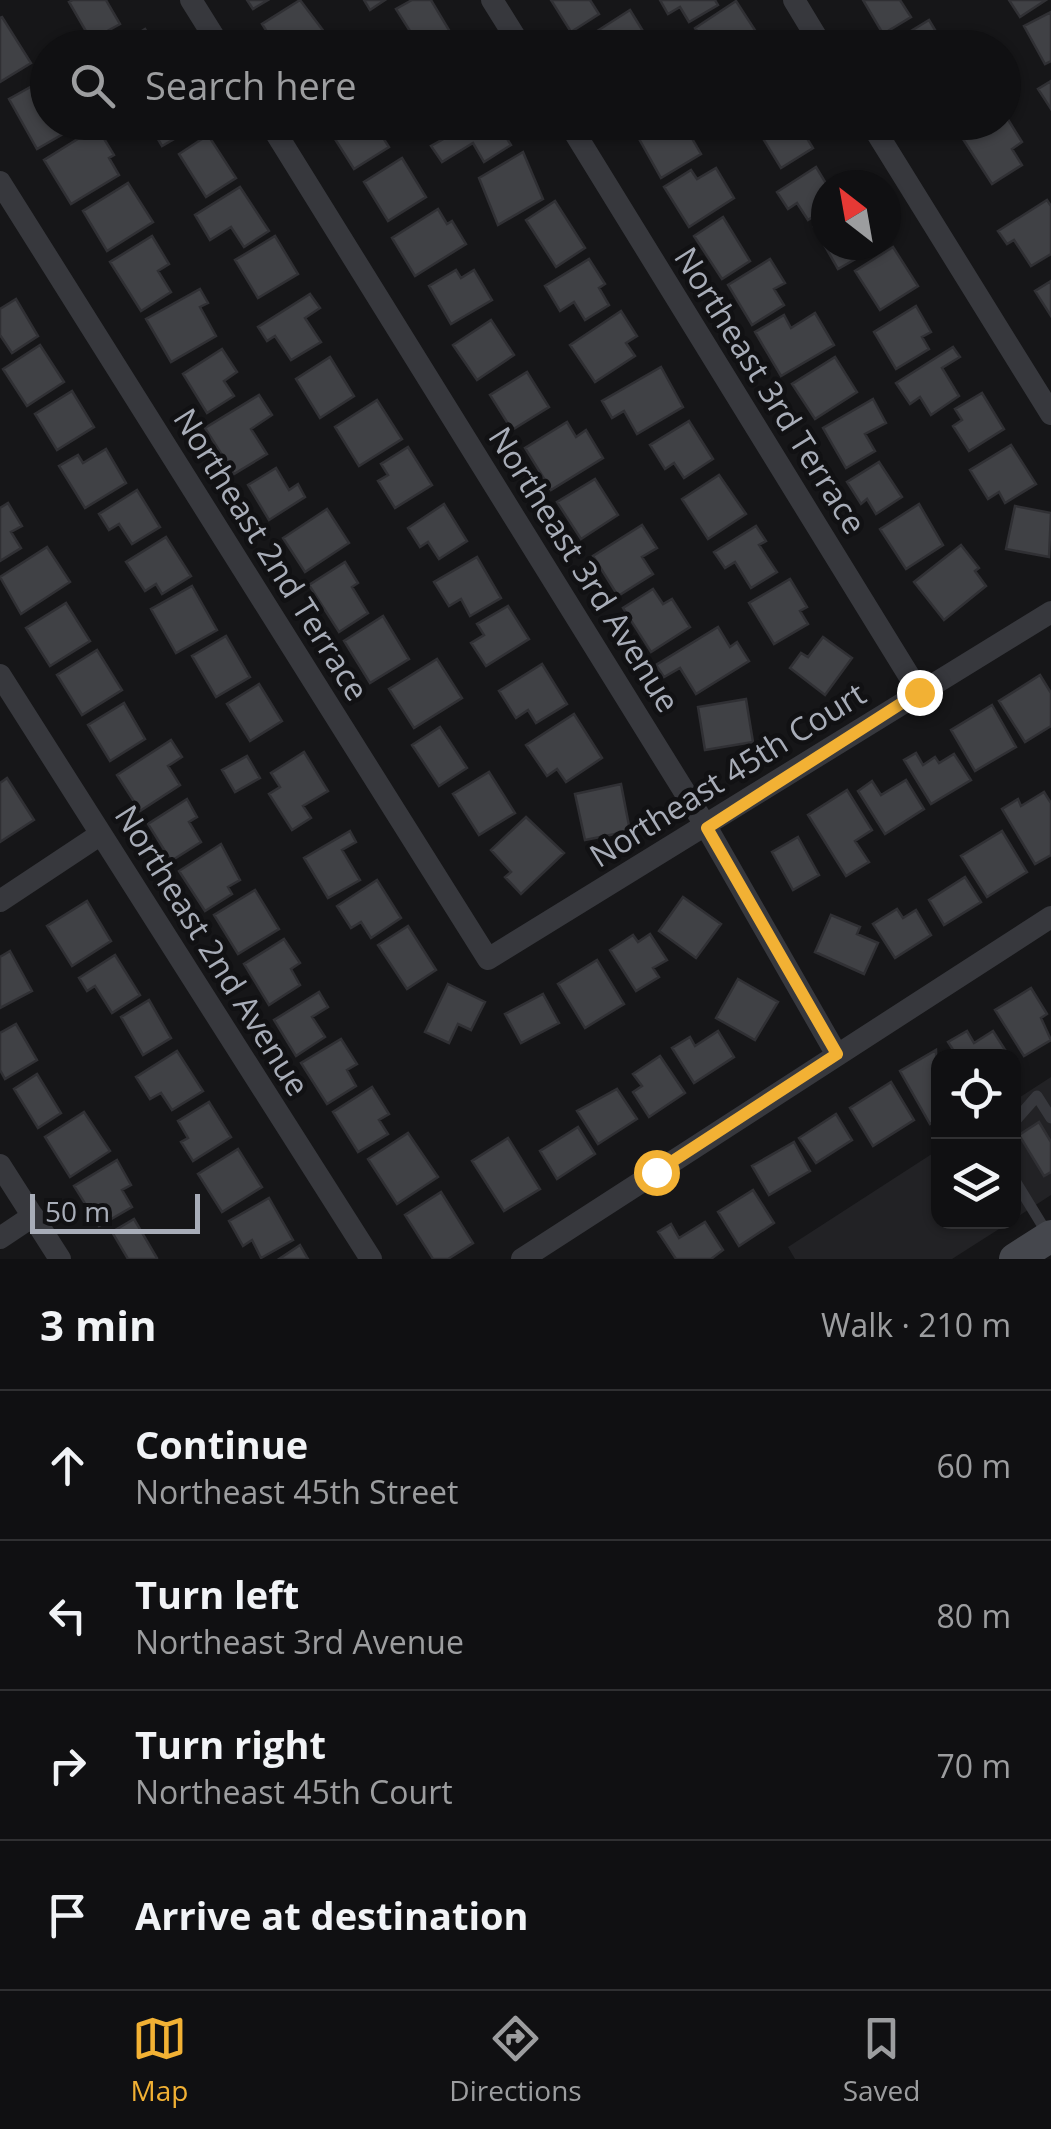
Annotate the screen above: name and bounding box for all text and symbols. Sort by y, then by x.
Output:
search box [30,30,1021,140]
icon: search [65,58,120,113]
text: Search here [145,59,357,111]
north arrow [811,170,901,260]
street label: Northeast 3rd Terrace [665,239,877,541]
street label: Northeast 2nd Terrace [165,400,379,708]
street label: Northeast 3rd Avenue [480,418,690,720]
route end [897,670,943,716]
street label: Northeast 45th Court [581,672,873,876]
street label: Northeast 2nd Avenue [106,796,320,1104]
map controls [931,1049,1021,1229]
button: locate [931,1049,1021,1139]
button: layers [931,1139,1021,1229]
route start [634,1150,680,1196]
scale bar [30,1189,200,1234]
text: 50 m [45,1192,110,1230]
text: 3 min [40,1296,157,1353]
text: Walk · 210 m [821,1303,1011,1346]
text: Continue [135,1418,308,1470]
icon: ahead [40,1438,95,1493]
text: 60 m [936,1444,1011,1487]
text: Northeast 45th Street [135,1470,458,1513]
text: Turn left [135,1568,299,1620]
icon: left [40,1588,95,1643]
text: 80 m [936,1594,1011,1637]
text: Northeast 3rd Avenue [135,1620,464,1663]
text: Turn right [135,1718,326,1770]
icon: right [40,1738,95,1793]
text: 70 m [936,1744,1011,1787]
text: Northeast 45th Court [135,1770,453,1813]
icon: arrive [40,1888,95,1943]
text: Arrive at destination [135,1889,529,1941]
tab: Map [130,2011,188,2109]
tab: Directions [449,2011,582,2109]
tab: Saved [843,2011,920,2109]

